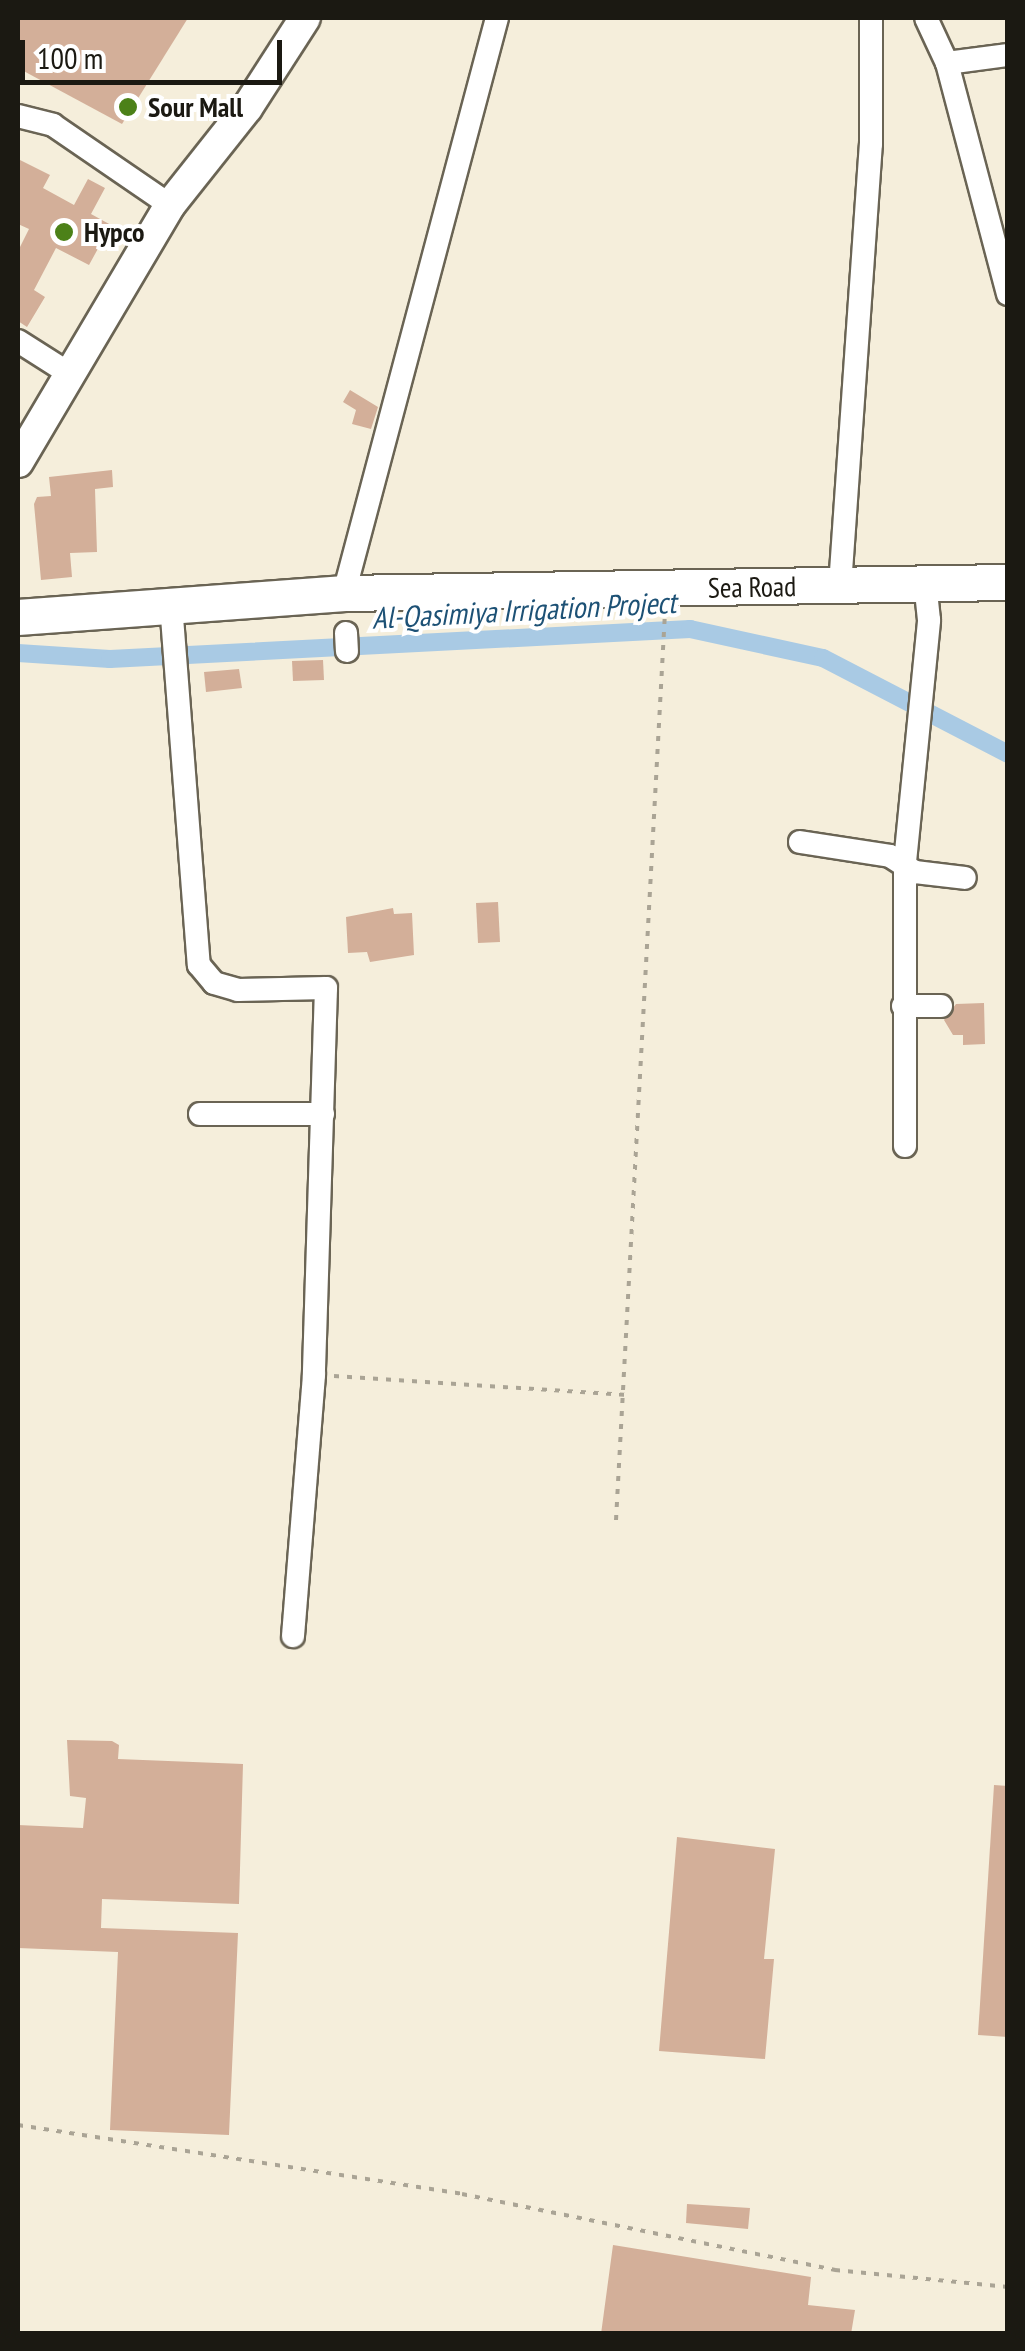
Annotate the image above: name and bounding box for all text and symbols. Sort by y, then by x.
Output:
scale bar [25,20,288,82]
text: 100 m [37,38,103,77]
place label: Sour Mall [148,90,243,124]
marker: Sour Mall [117,96,139,118]
place label: Hypco [84,215,145,249]
marker: Hypco [53,221,75,243]
street label: Sea Road [707,569,797,605]
water label: Al-Qasimiya Irrigation Project [371,584,677,636]

